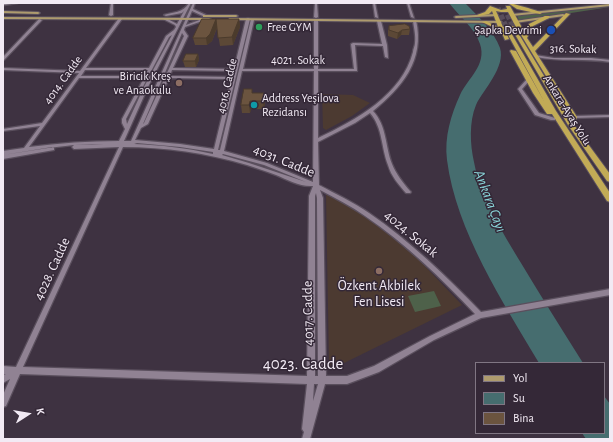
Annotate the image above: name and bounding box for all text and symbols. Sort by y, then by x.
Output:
place label: Free GYM [267,20,312,34]
marker: Free GYM [254,22,264,32]
place label: Şapka Devrimi [475,23,542,37]
marker: Şapka Devrimi [545,24,557,36]
street label: 316. Sokak [549,41,597,57]
street label: 4014. Cadde [41,53,85,107]
street label: 4021. Sokak [271,53,325,67]
street label: 4016. Cadde [214,57,240,115]
place label: Biricik Kreş ve Anaokulu [113,69,171,97]
street label: Ankara-Ayaş Yolu [540,72,594,148]
marker: Biricik Kreş ve Anaokulu [174,78,184,88]
place label: Address Yeşilova Rezidansı [262,91,339,119]
marker: Address Yeşilova Rezidansı [249,100,259,110]
street label: 4031. Cadde [251,141,317,181]
water label: Ankara Çayı [470,167,510,235]
street label: 4024. Sokak [380,207,442,261]
street label: 4028. Cadde [30,235,74,303]
marker: Özkent Akbilek Fen Lisesi [374,266,384,276]
place label: Özkent Akbilek Fen Lisesi [338,278,420,310]
street label: 4017. Cadde [299,280,317,346]
street label: 4023. Cadde [263,354,343,374]
legend [475,362,605,434]
text: Yol [513,372,527,384]
text: Su [513,392,525,404]
north arrow [8,394,48,434]
text: K [34,407,46,416]
text: Bina [513,412,534,424]

